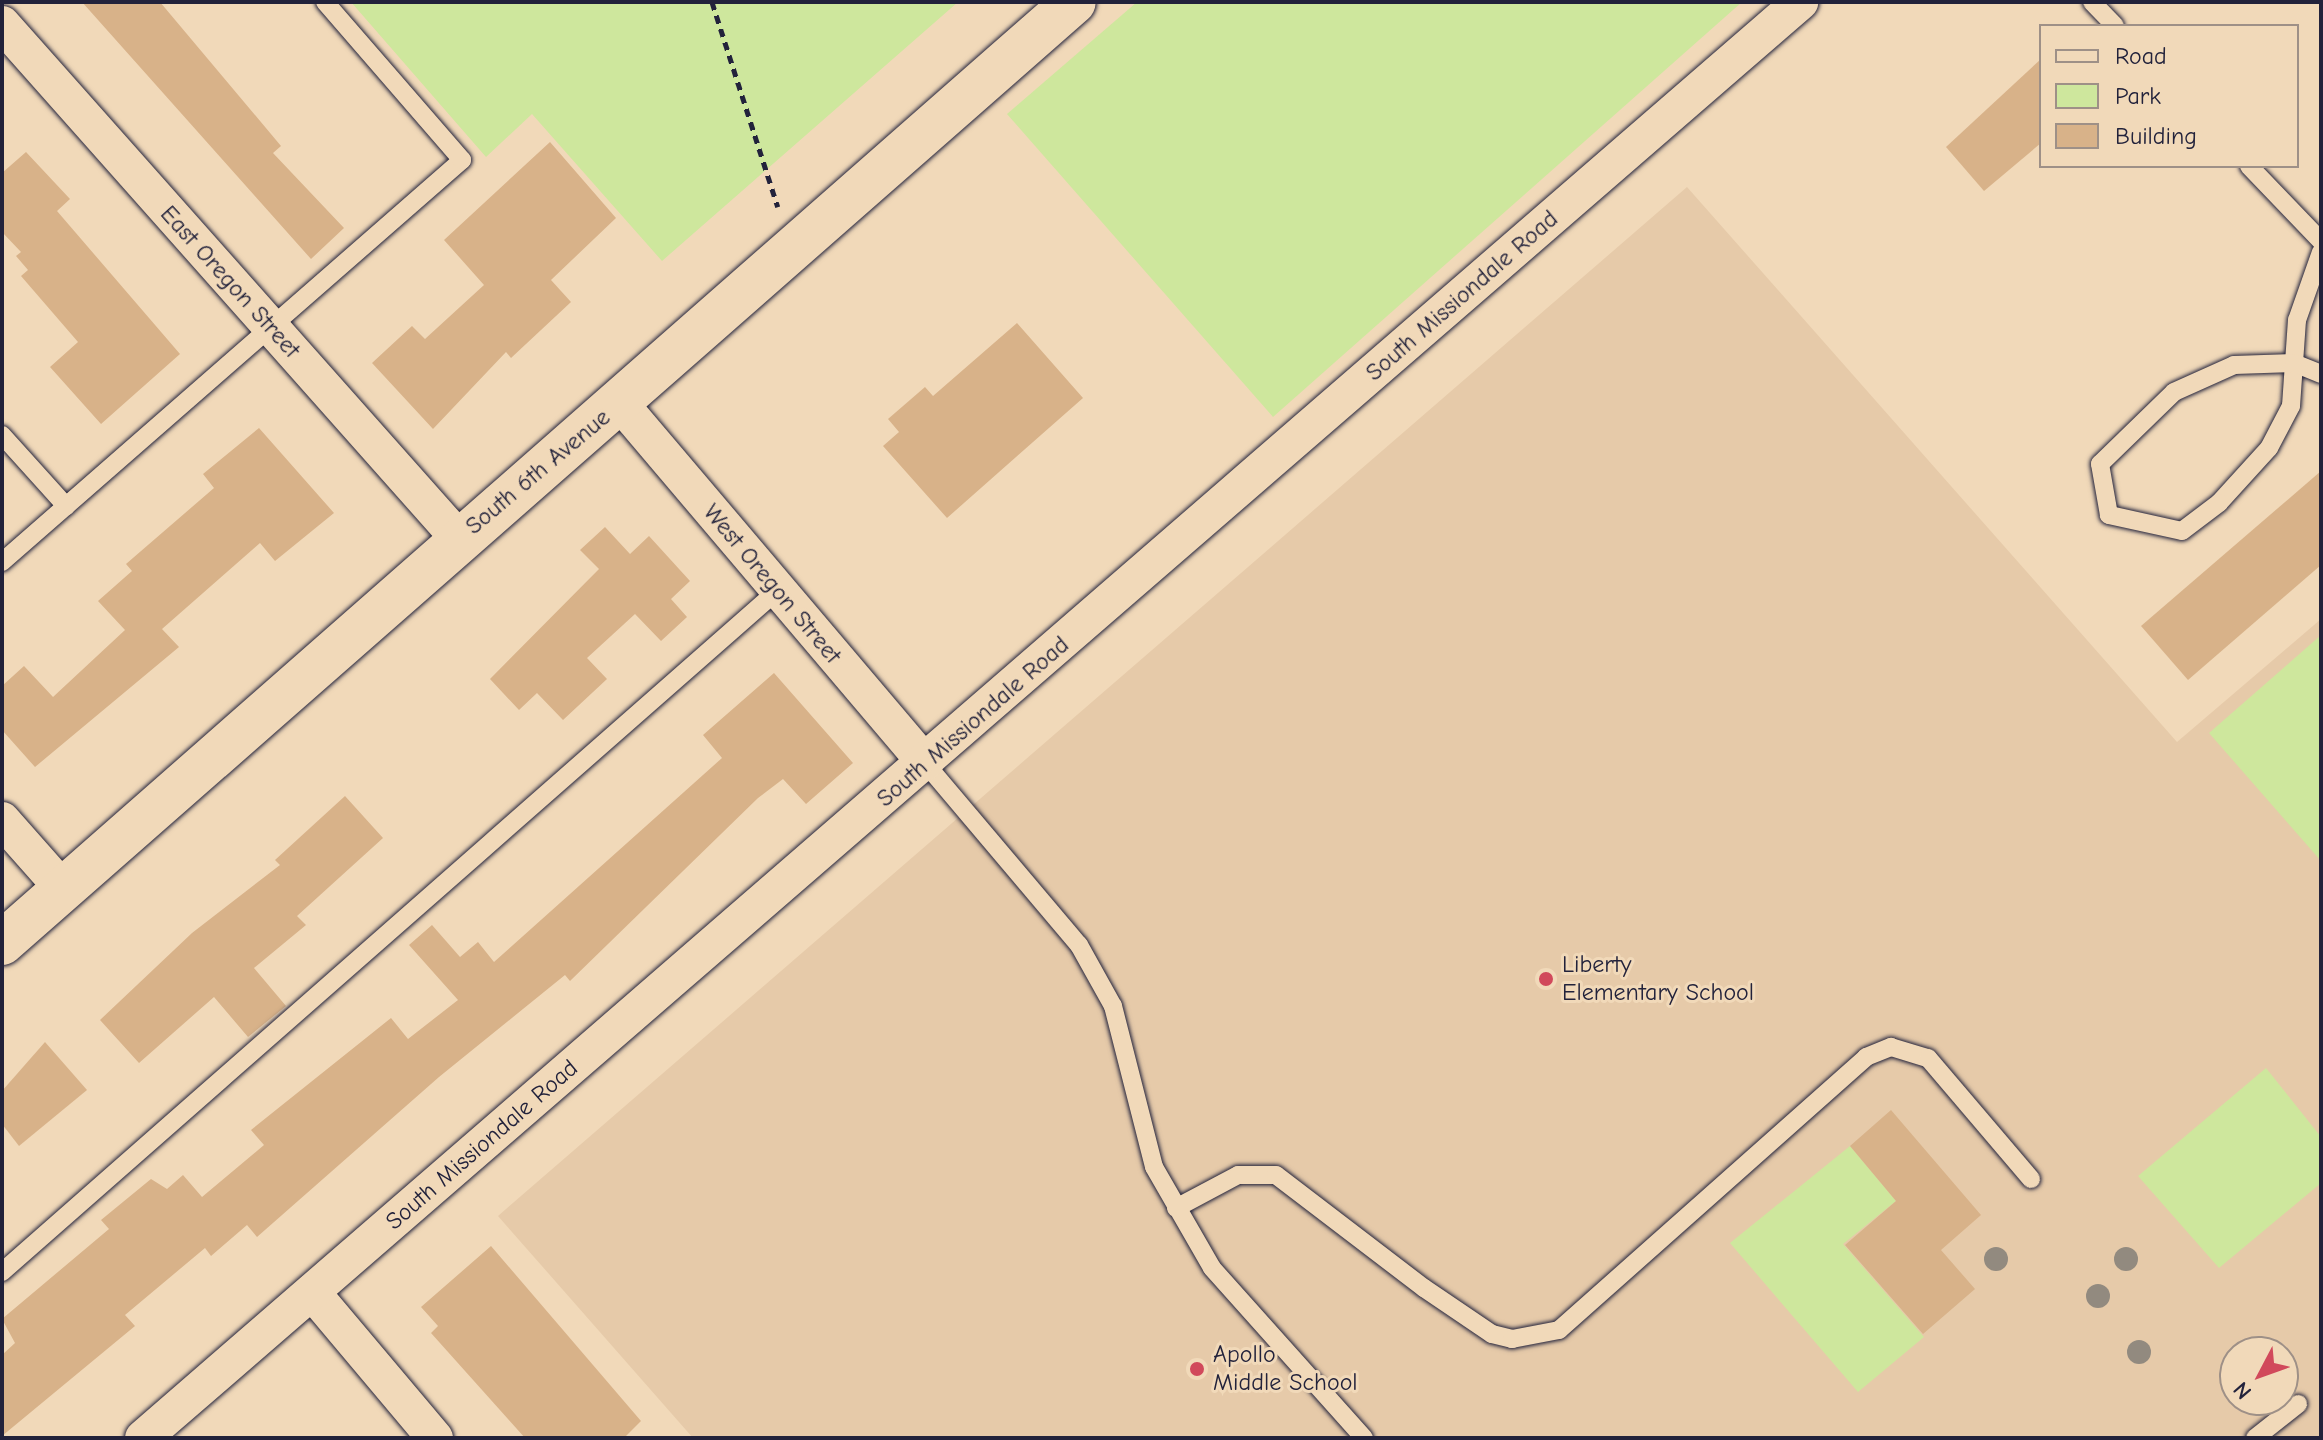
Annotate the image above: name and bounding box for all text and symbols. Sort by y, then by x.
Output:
legend [2039,24,2299,168]
text: Road [2115,42,2167,70]
text: Park [2115,82,2161,110]
text: Building [2115,122,2197,150]
street label: East Oregon Street [154,200,306,364]
street label: South Missiondale Road [1360,205,1564,387]
street label: South 6th Avenue [460,403,616,541]
street label: West Oregon Street [697,498,847,670]
street label: South Missiondale Road [871,631,1075,813]
place label: Liberty Elementary School [1562,951,1754,1007]
marker: Liberty Elementary School [1537,970,1555,988]
street label: South Missiondale Road [380,1054,584,1236]
north arrow [2219,1336,2299,1416]
place label: Apollo Middle School [1213,1341,1358,1397]
marker: Apollo Middle School [1188,1360,1206,1378]
text: N [2228,1376,2257,1404]

